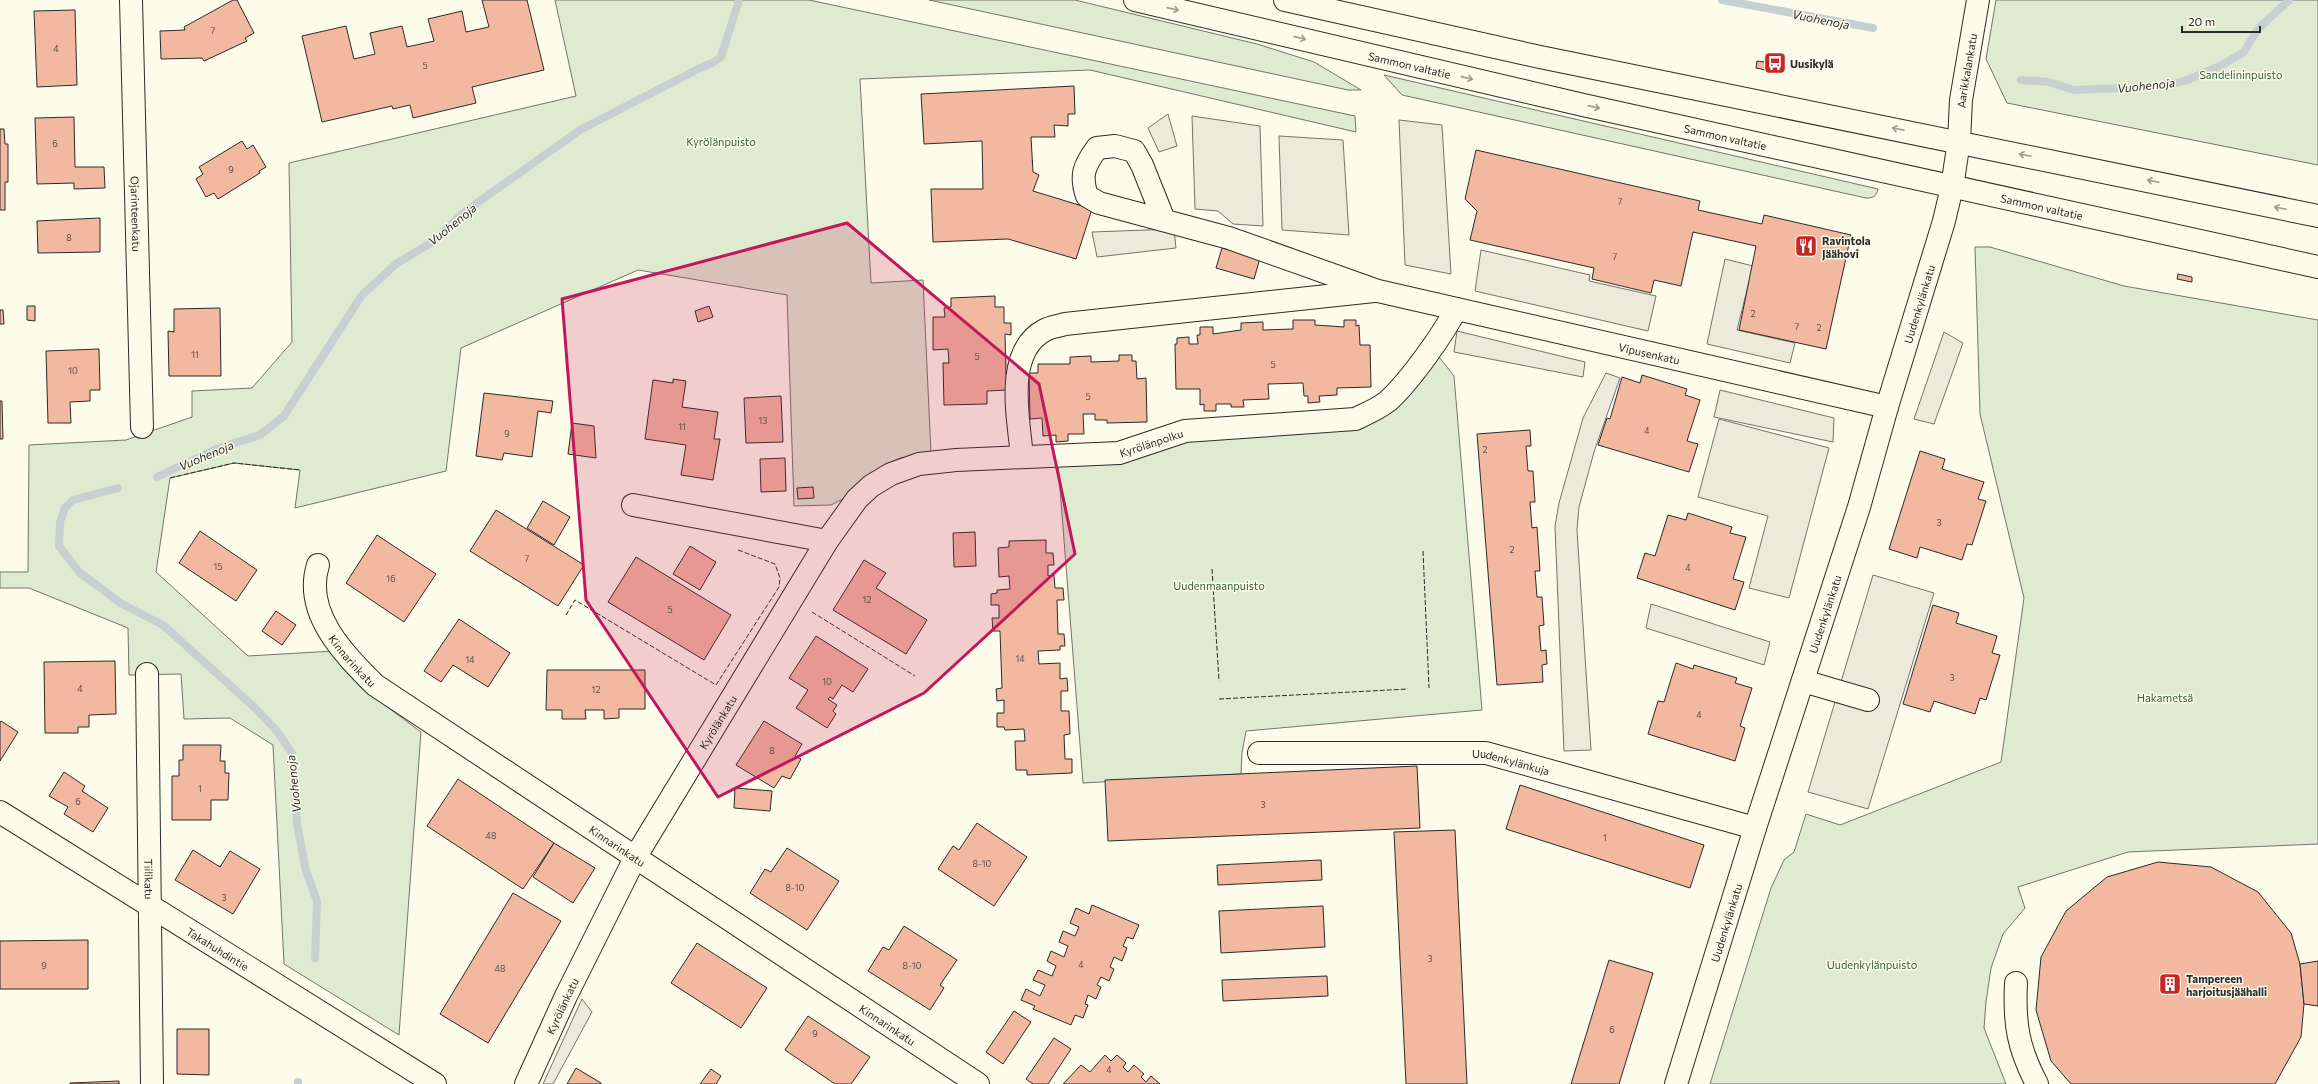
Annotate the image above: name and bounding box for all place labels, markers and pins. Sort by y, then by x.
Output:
bus stop icon: Uusikylä [1762,50,1788,76]
place label: Uusikylä [1790,57,1834,70]
restaurant icon: Ravintola Jäähovi [1793,233,1819,259]
place label: Ravintola Jäähovi [1822,234,1871,261]
building icon: Tampereen harjoitusjäähalli [2157,971,2183,997]
place label: Tampereen harjoitusjäähalli [2186,972,2267,998]

